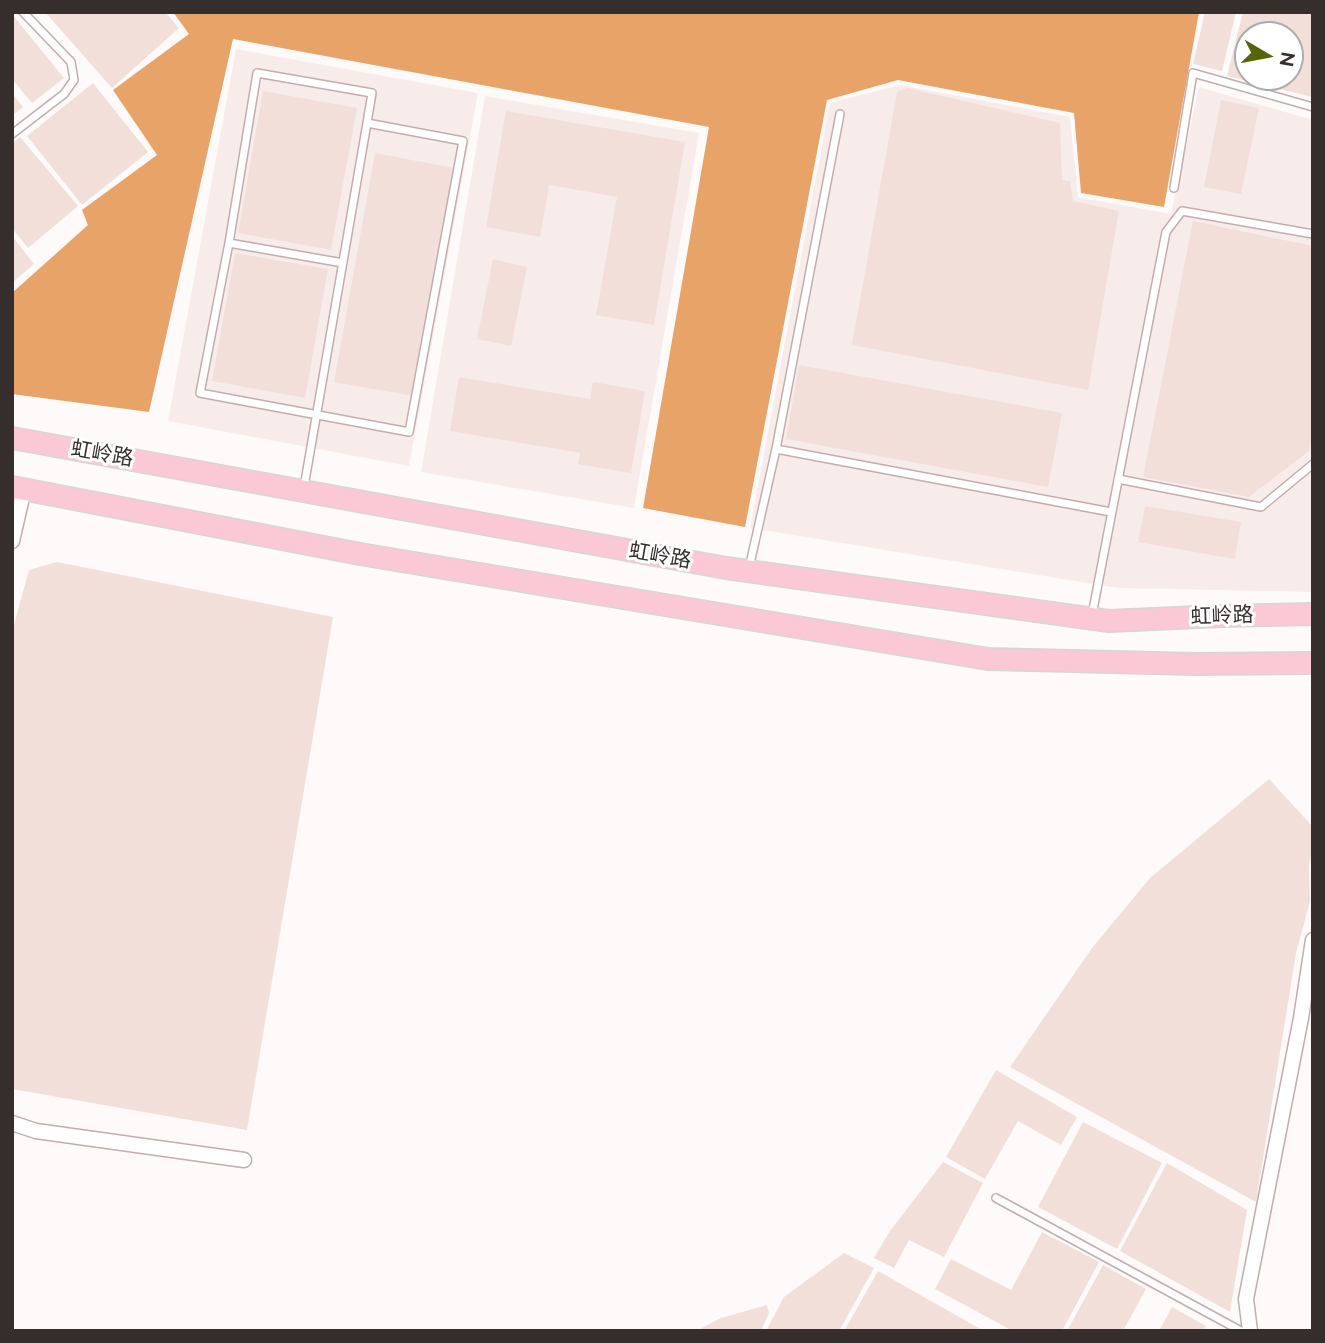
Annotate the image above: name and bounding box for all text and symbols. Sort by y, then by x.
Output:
north arrow [1234,21,1304,91]
text: N [1276,50,1300,68]
street label: 虹岭路 [69,436,135,472]
street label: 虹岭路 [627,538,693,574]
street label: 虹岭路 [1190,602,1254,630]

